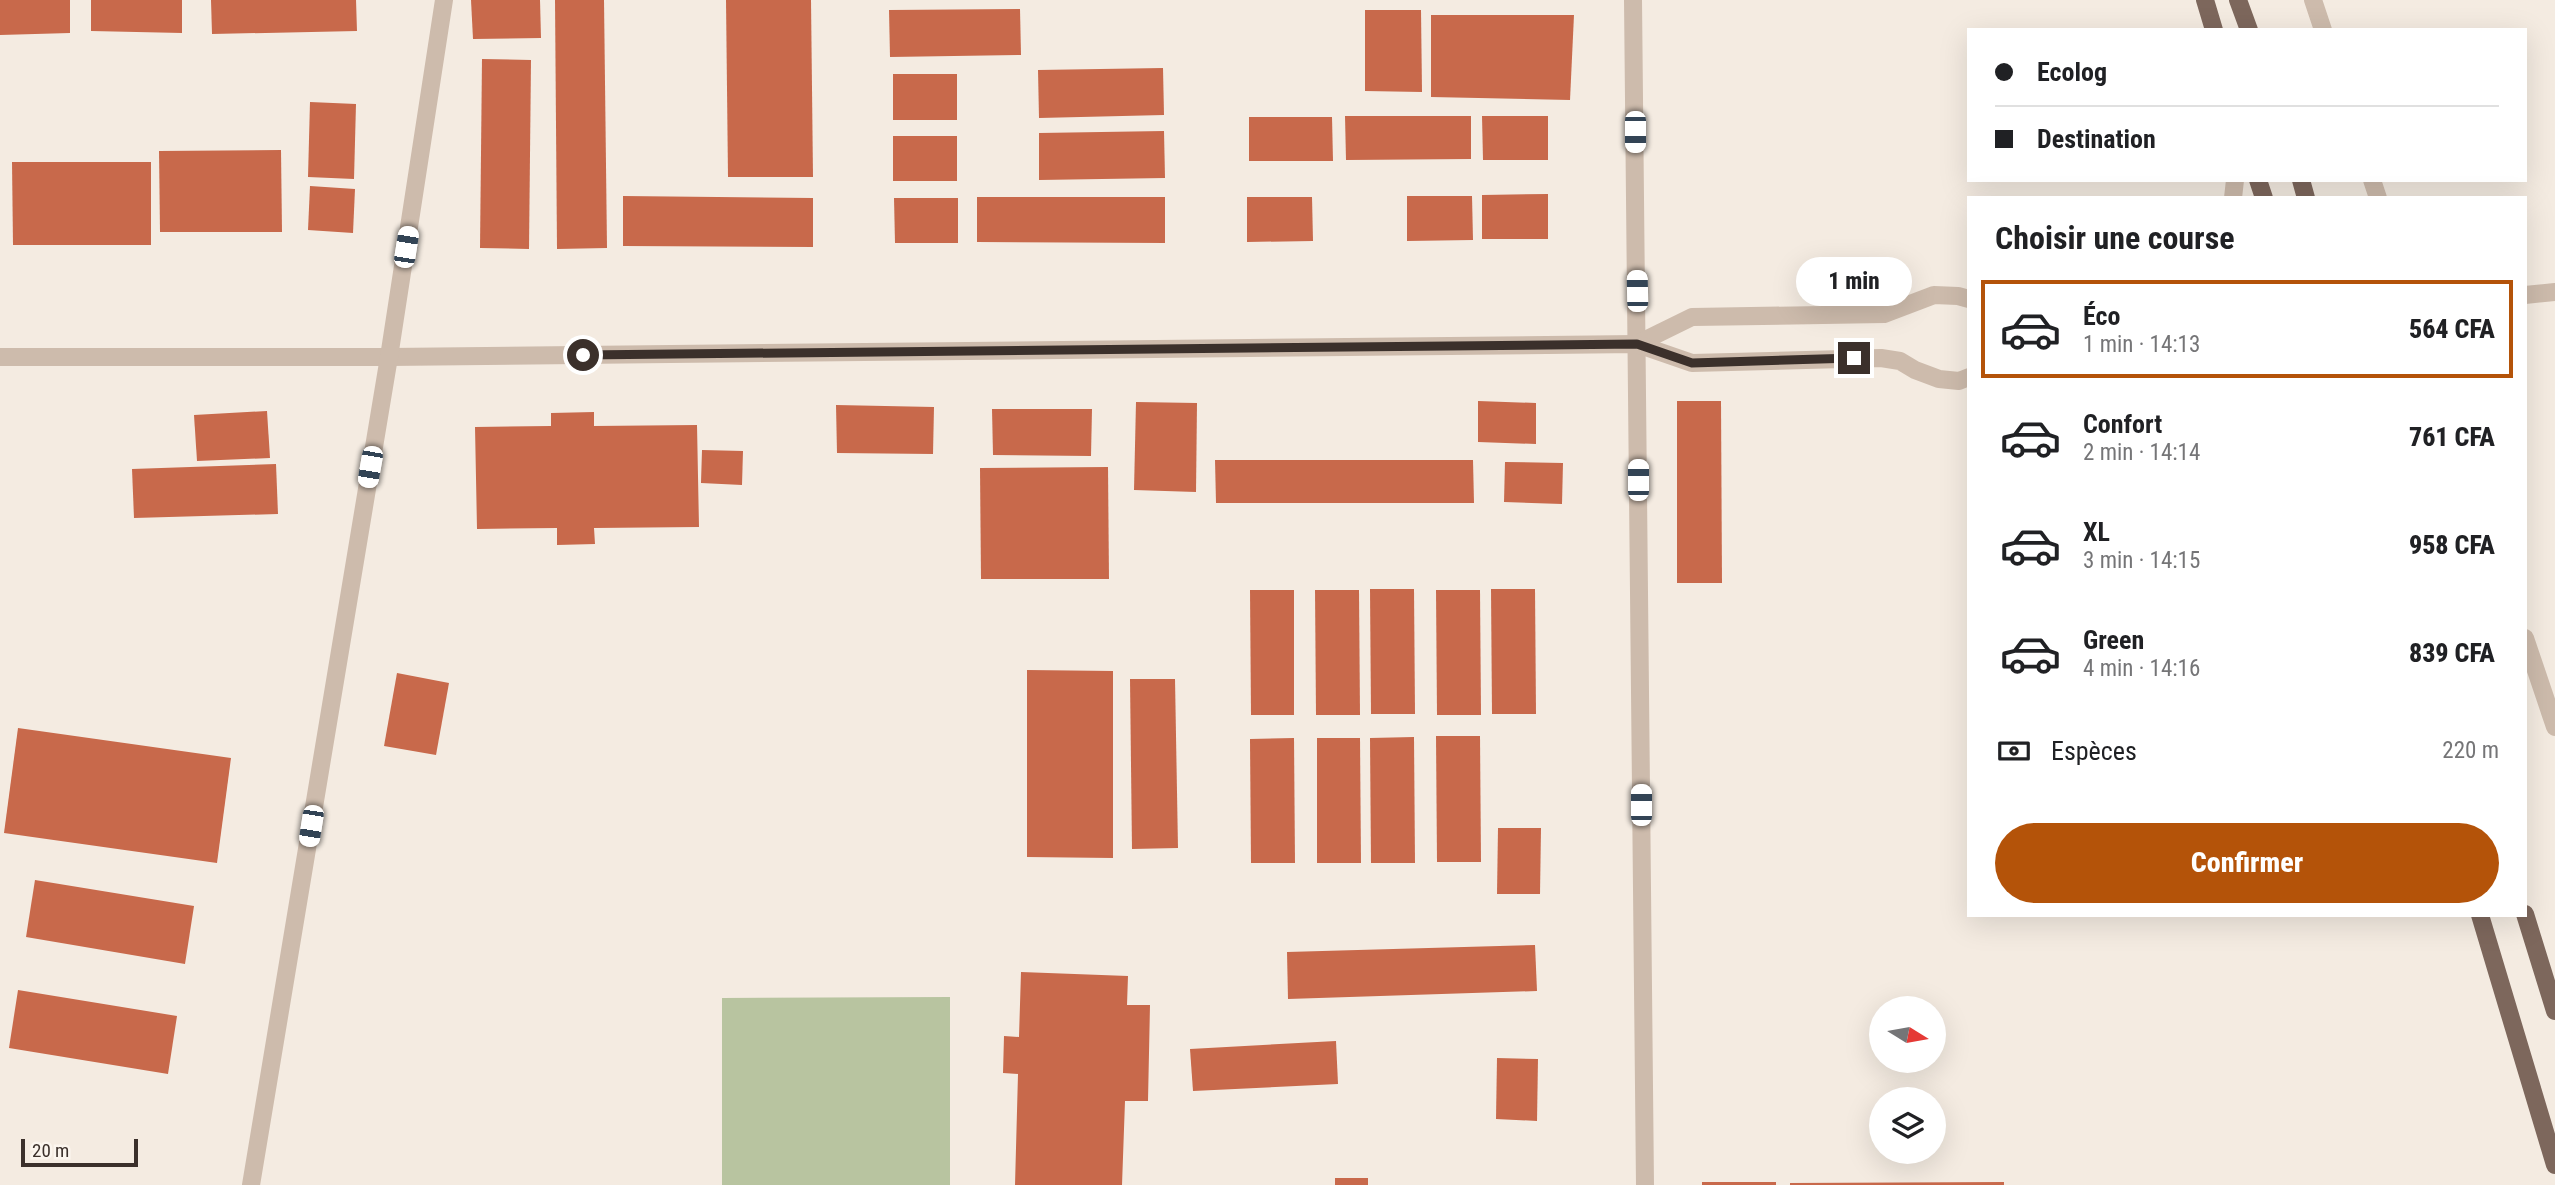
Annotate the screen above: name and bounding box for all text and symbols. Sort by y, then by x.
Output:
text: Ecolog [2037,57,2107,87]
car [1625,111,1646,153]
text: Destination [2037,124,2156,154]
text: Choisir une course [1995,219,2235,257]
car [393,225,420,269]
callout: 1 min [1796,256,1912,306]
text: 1 min [1828,268,1880,295]
car [1627,270,1648,312]
icon: car [1999,298,2062,361]
text: Éco [2083,301,2120,331]
text: 564 CFA [2409,314,2495,344]
text: 1 min · 14:13 [2083,331,2200,358]
route start [567,339,599,371]
route end [1838,342,1870,374]
icon: car [1999,406,2062,469]
text: Confort [2083,409,2162,439]
text: 761 CFA [2409,422,2495,452]
text: 2 min · 14:14 [2083,439,2200,466]
car [357,444,384,490]
car [1628,459,1649,501]
icon: car [1999,514,2062,577]
text: XL [2083,517,2110,547]
text: 958 CFA [2409,530,2495,560]
text: 3 min · 14:15 [2083,547,2200,574]
icon: car [1999,622,2062,685]
text: Green [2083,625,2144,655]
text: 839 CFA [2409,638,2495,668]
text: 4 min · 14:16 [2083,655,2200,682]
icon: cash [1995,732,2033,770]
text: Espèces [2051,736,2137,766]
text: 220 m [2442,737,2499,764]
car [1631,784,1652,826]
car [298,804,325,848]
button: Confirmer [1995,823,2499,903]
north arrow [1869,996,1946,1073]
map controls [1869,996,1946,1164]
button: layers [1869,1087,1946,1164]
scale bar [21,1136,138,1168]
text: 20 m [32,1139,69,1162]

